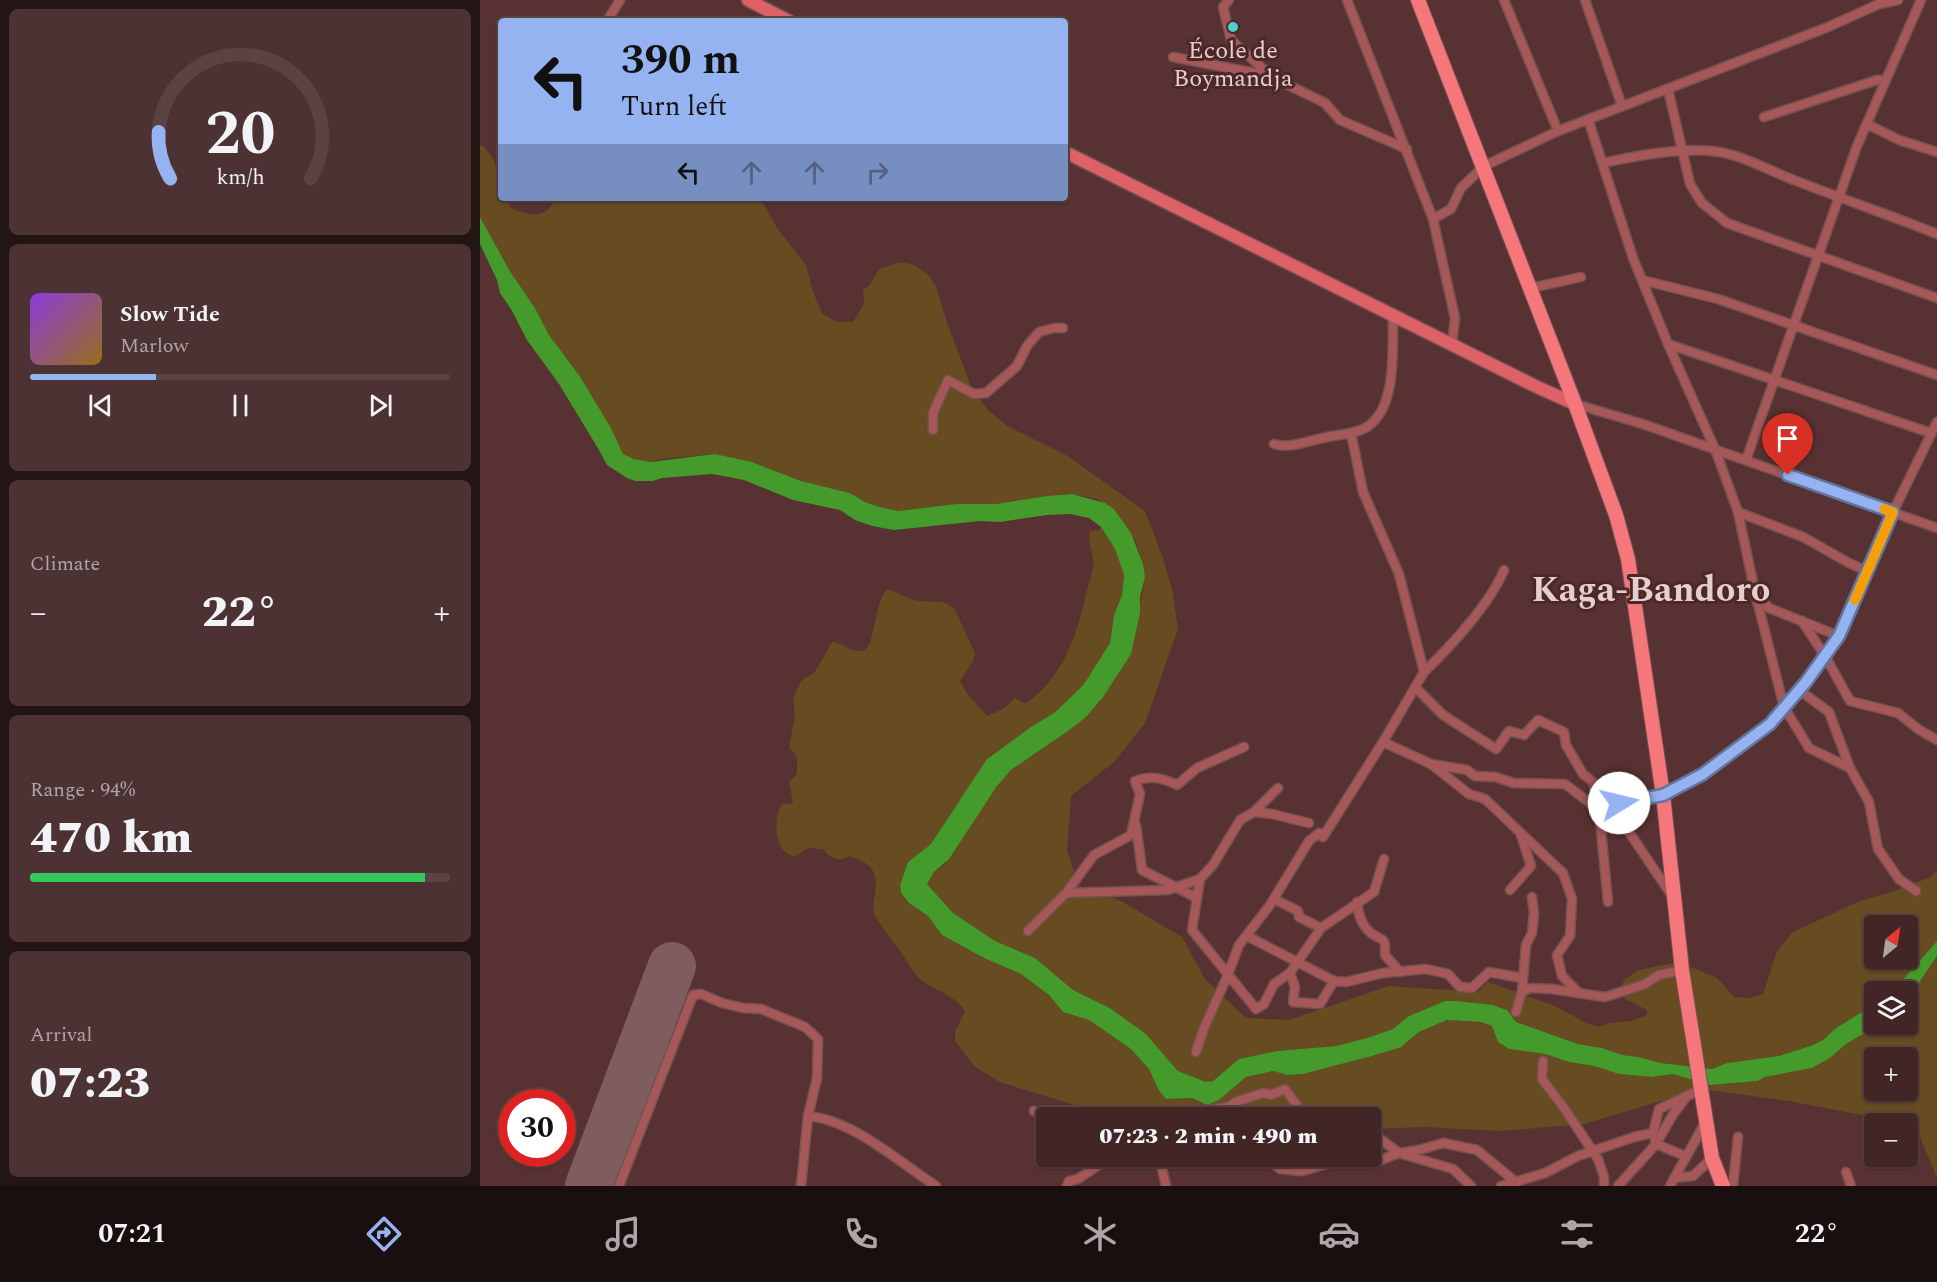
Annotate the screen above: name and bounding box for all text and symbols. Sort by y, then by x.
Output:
marker: École de Boymandja [1226,20,1240,34]
text: 390 m [621,29,740,92]
place label: École de Boymandja [1173,33,1293,97]
icon: left [522,42,600,120]
text: Turn left [621,86,727,128]
text: 20 [205,87,275,182]
icon: left [672,156,705,189]
icon: ahead [735,156,768,189]
icon: ahead [798,156,831,189]
icon: right [861,156,894,189]
text: km/h [216,162,264,195]
text: Slow Tide [120,298,220,331]
text: Marlow [120,331,189,361]
icon: previous [84,389,117,422]
icon: pause [224,389,257,422]
icon: next [364,389,397,422]
pin [1762,413,1813,475]
icon: arrive [1771,422,1804,455]
text: Climate [30,549,100,579]
district label: Kaga-Bandoro [1531,563,1771,618]
text: 22° [202,578,278,647]
text: − [30,588,47,638]
text: + [433,588,450,638]
position arrow [1587,771,1651,835]
text: Range · 94% [30,775,135,805]
text: 470 km [30,804,192,873]
north arrow [1864,915,1918,969]
map controls [1864,915,1918,1167]
button: layers [1864,981,1918,1035]
text: Arrival [30,1020,92,1050]
button: + [1864,1047,1918,1101]
text: 07:23 [30,1049,151,1118]
speed limit sign: 30 [498,1089,576,1167]
button: − [1864,1113,1918,1167]
text: 07:23 · 2 min · 490 m [1099,1120,1318,1153]
text: 07:21 [98,1213,166,1255]
icon: directions [363,1213,405,1255]
icon: music [602,1213,644,1255]
icon: phone [840,1213,882,1255]
icon: climate [1079,1213,1121,1255]
icon: car [1318,1213,1360,1255]
icon: filters [1556,1213,1598,1255]
text: 22° [1795,1213,1839,1255]

